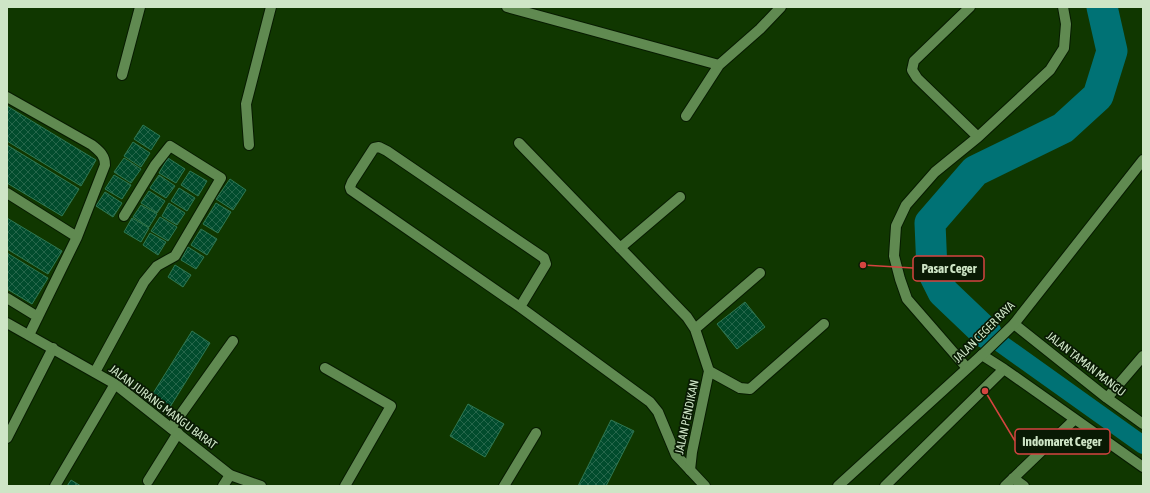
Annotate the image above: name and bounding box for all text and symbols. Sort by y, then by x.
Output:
callout: Pasar Ceger [913,256,984,281]
text: Pasar Ceger [921,261,978,276]
street label: JALAN CEGER RAYA [951,299,1017,365]
street label: JALAN TAMAN MANGU [1044,329,1128,399]
street label: JALAN JURANG MANGU BARAT [106,362,220,452]
street label: JALAN PENDIKAN [672,379,702,455]
callout: Indomaret Ceger [1015,429,1110,454]
text: Indomaret Ceger [1022,434,1103,449]

